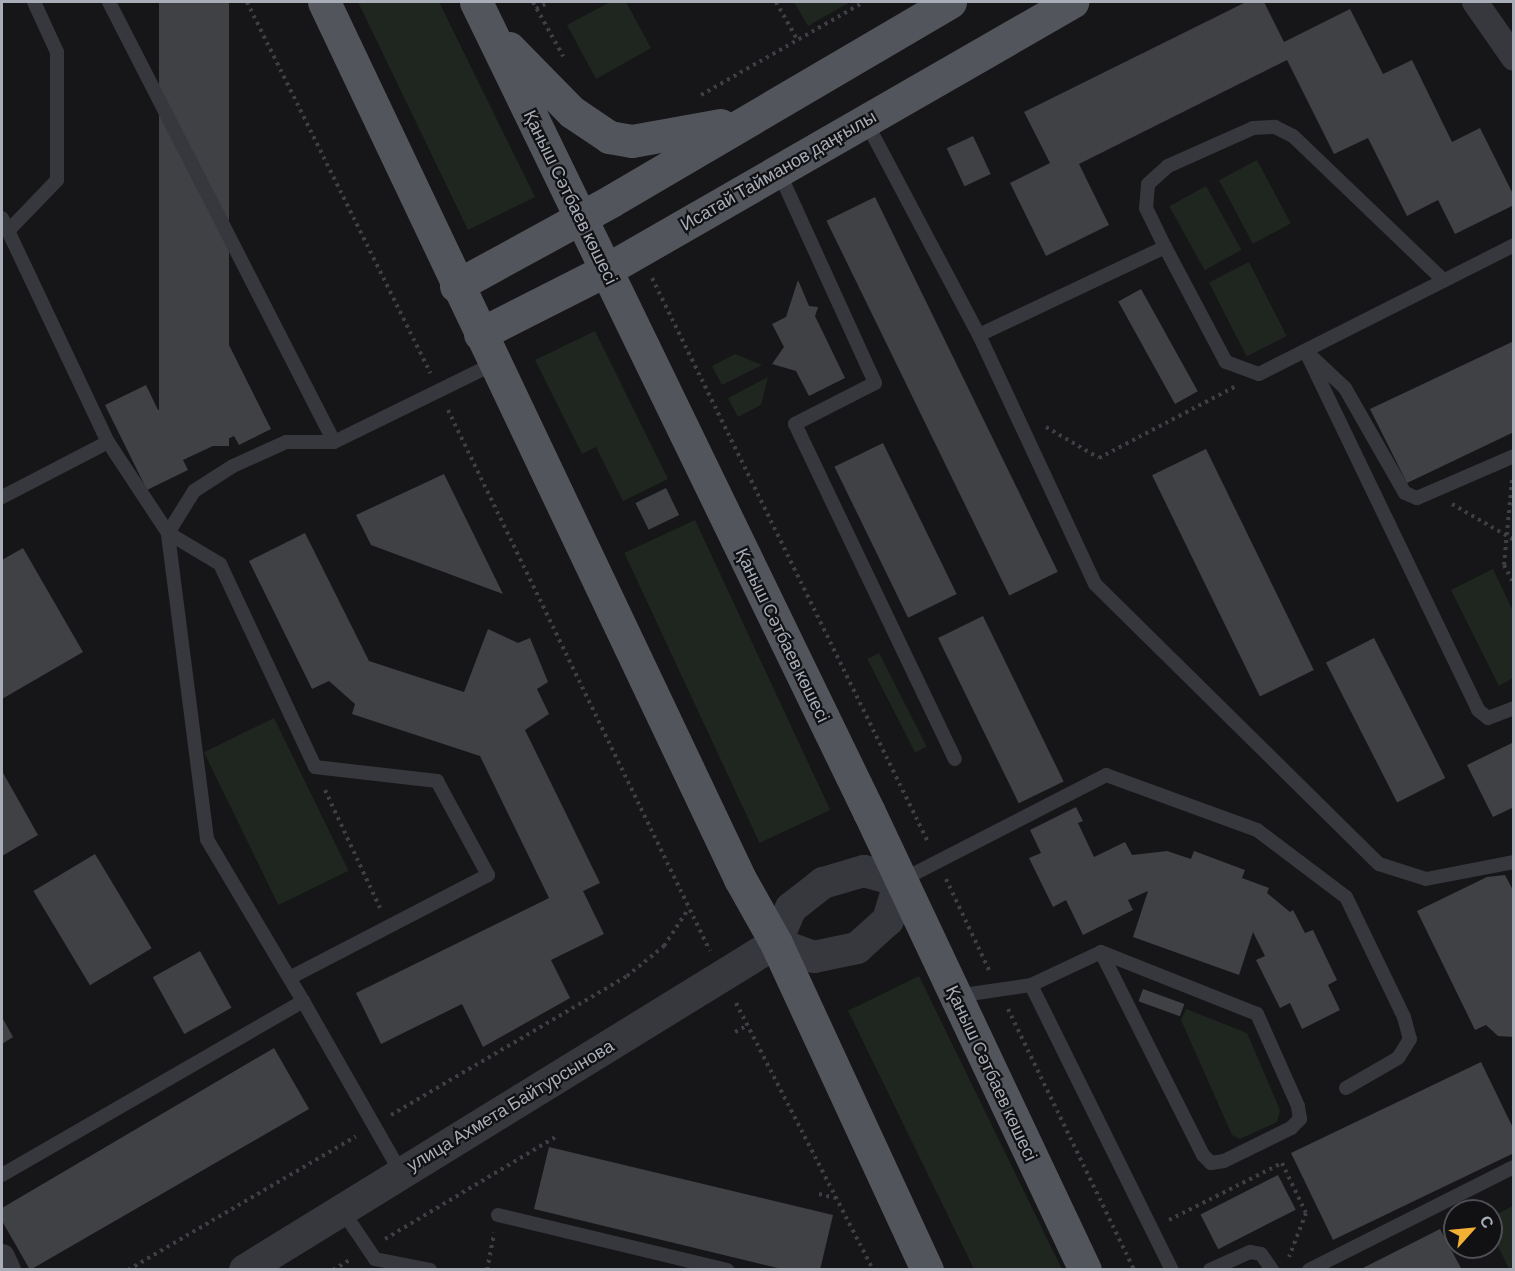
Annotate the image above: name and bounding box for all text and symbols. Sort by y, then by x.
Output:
street label: Исатай Тайманов даңғылы [676,105,880,235]
street label: Қаныш Сәтбаев көшесі [519,106,623,288]
street label: Қаныш Сәтбаев көшесі [731,544,835,726]
street label: Қаныш Сәтбаев көшесі [942,982,1042,1164]
street label: улица Ахмета Байтурсынова [402,1034,618,1176]
north arrow [1443,1199,1503,1259]
text: С [1477,1212,1499,1231]

